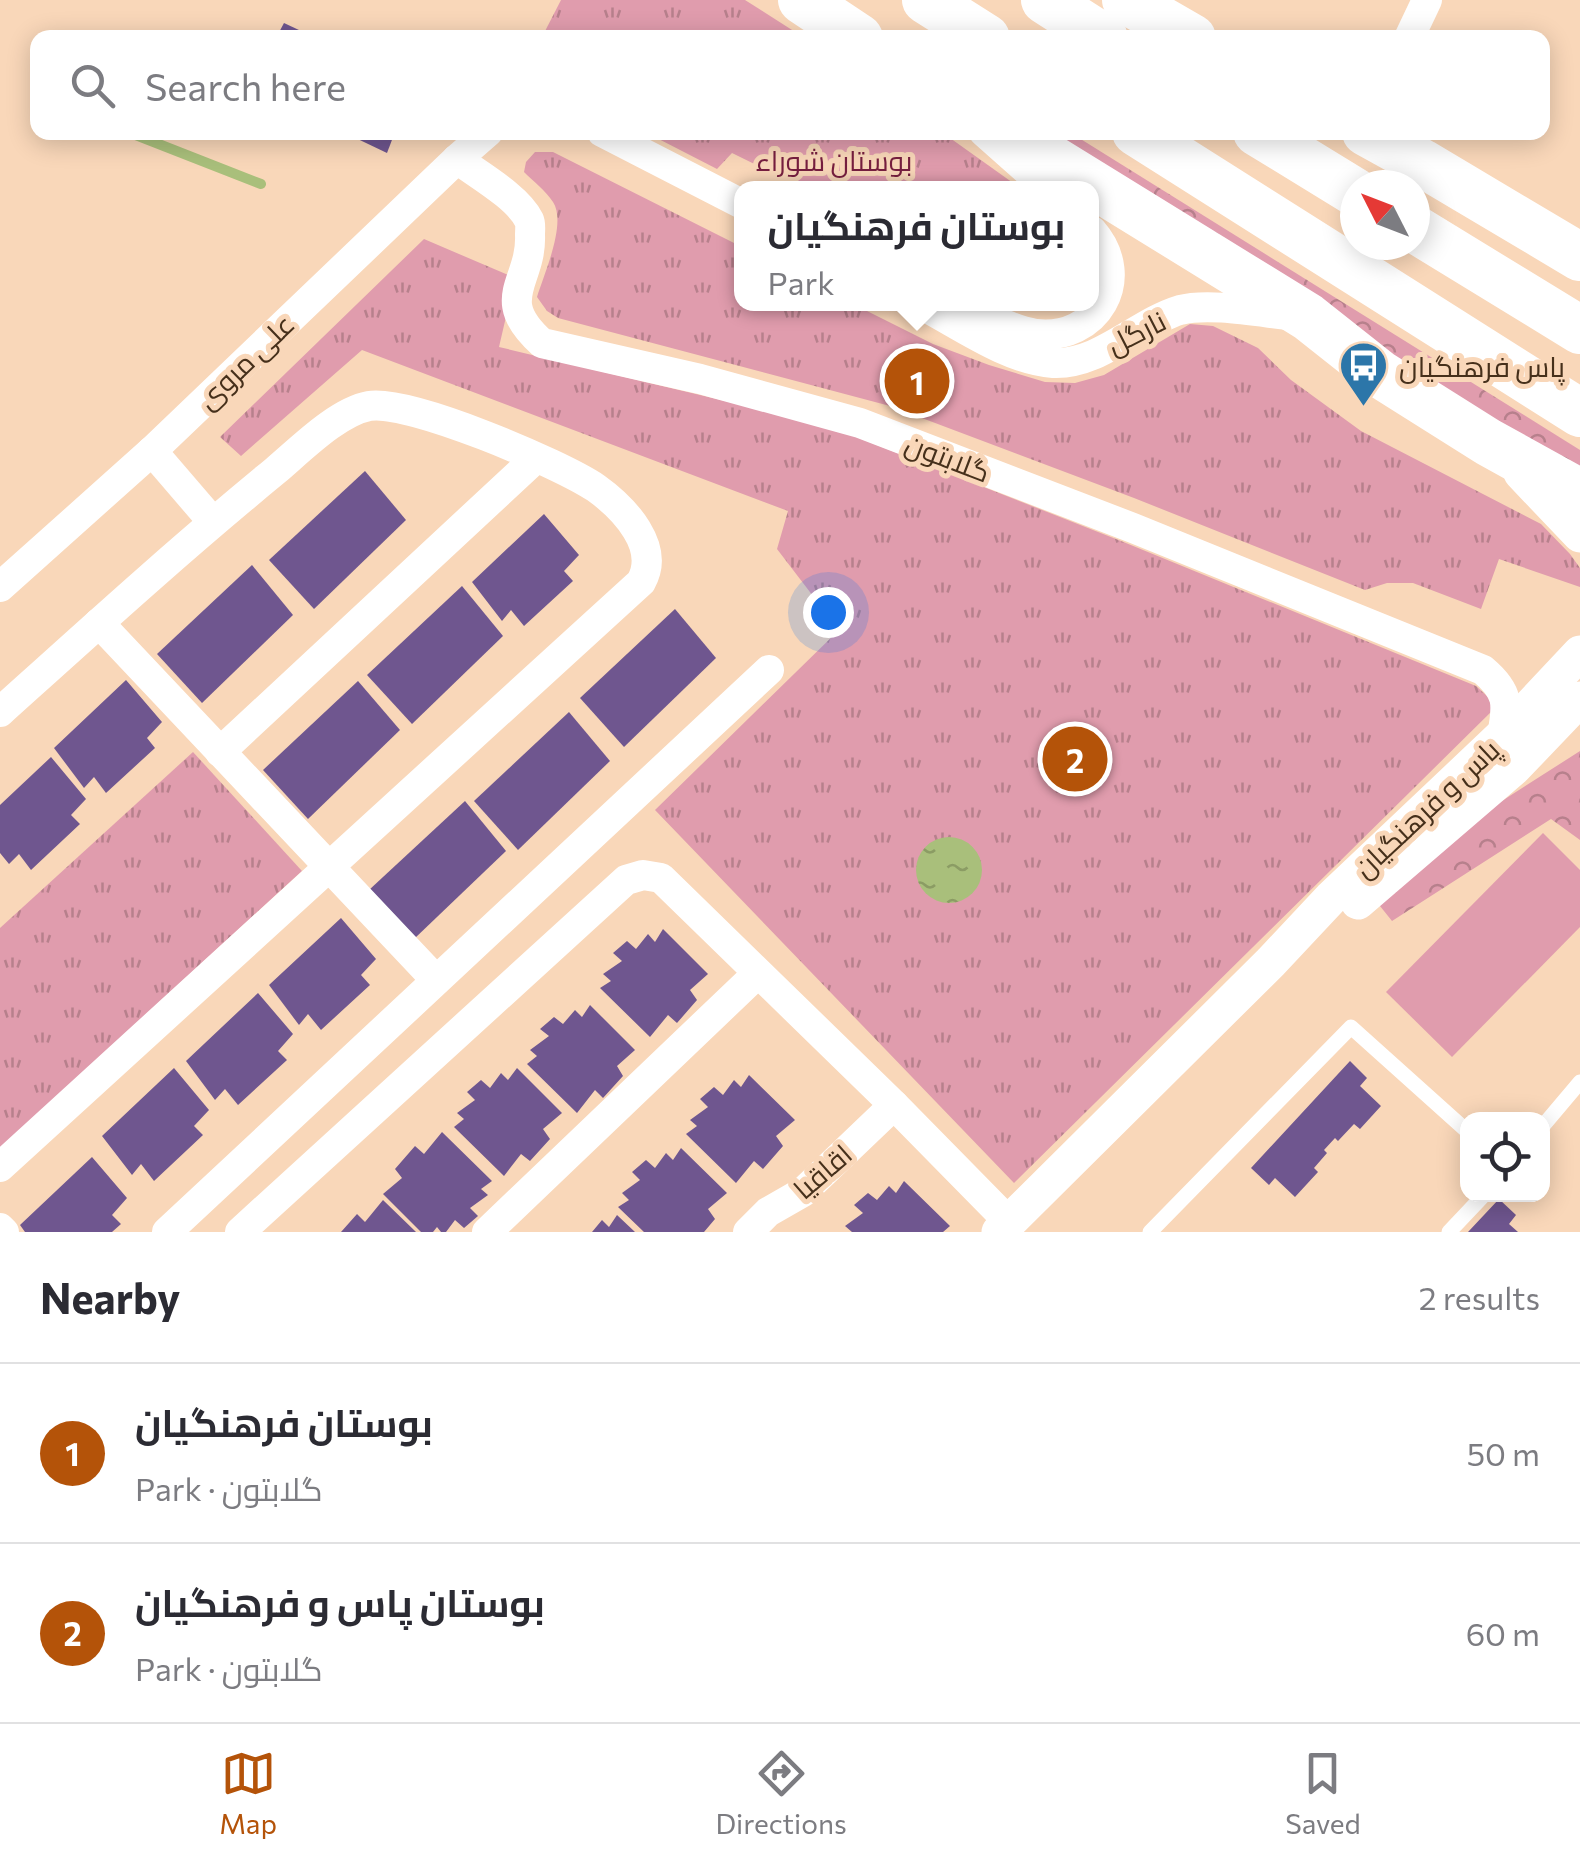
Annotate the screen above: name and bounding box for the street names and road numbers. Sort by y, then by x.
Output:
street label: نارگل [1101,303,1172,362]
street label: علی مروی [189,306,301,416]
street label: گلابتون [900,425,995,490]
street label: پاس و فرهنگیان [1346,732,1508,886]
street label: اقاقیا [786,1136,858,1206]

